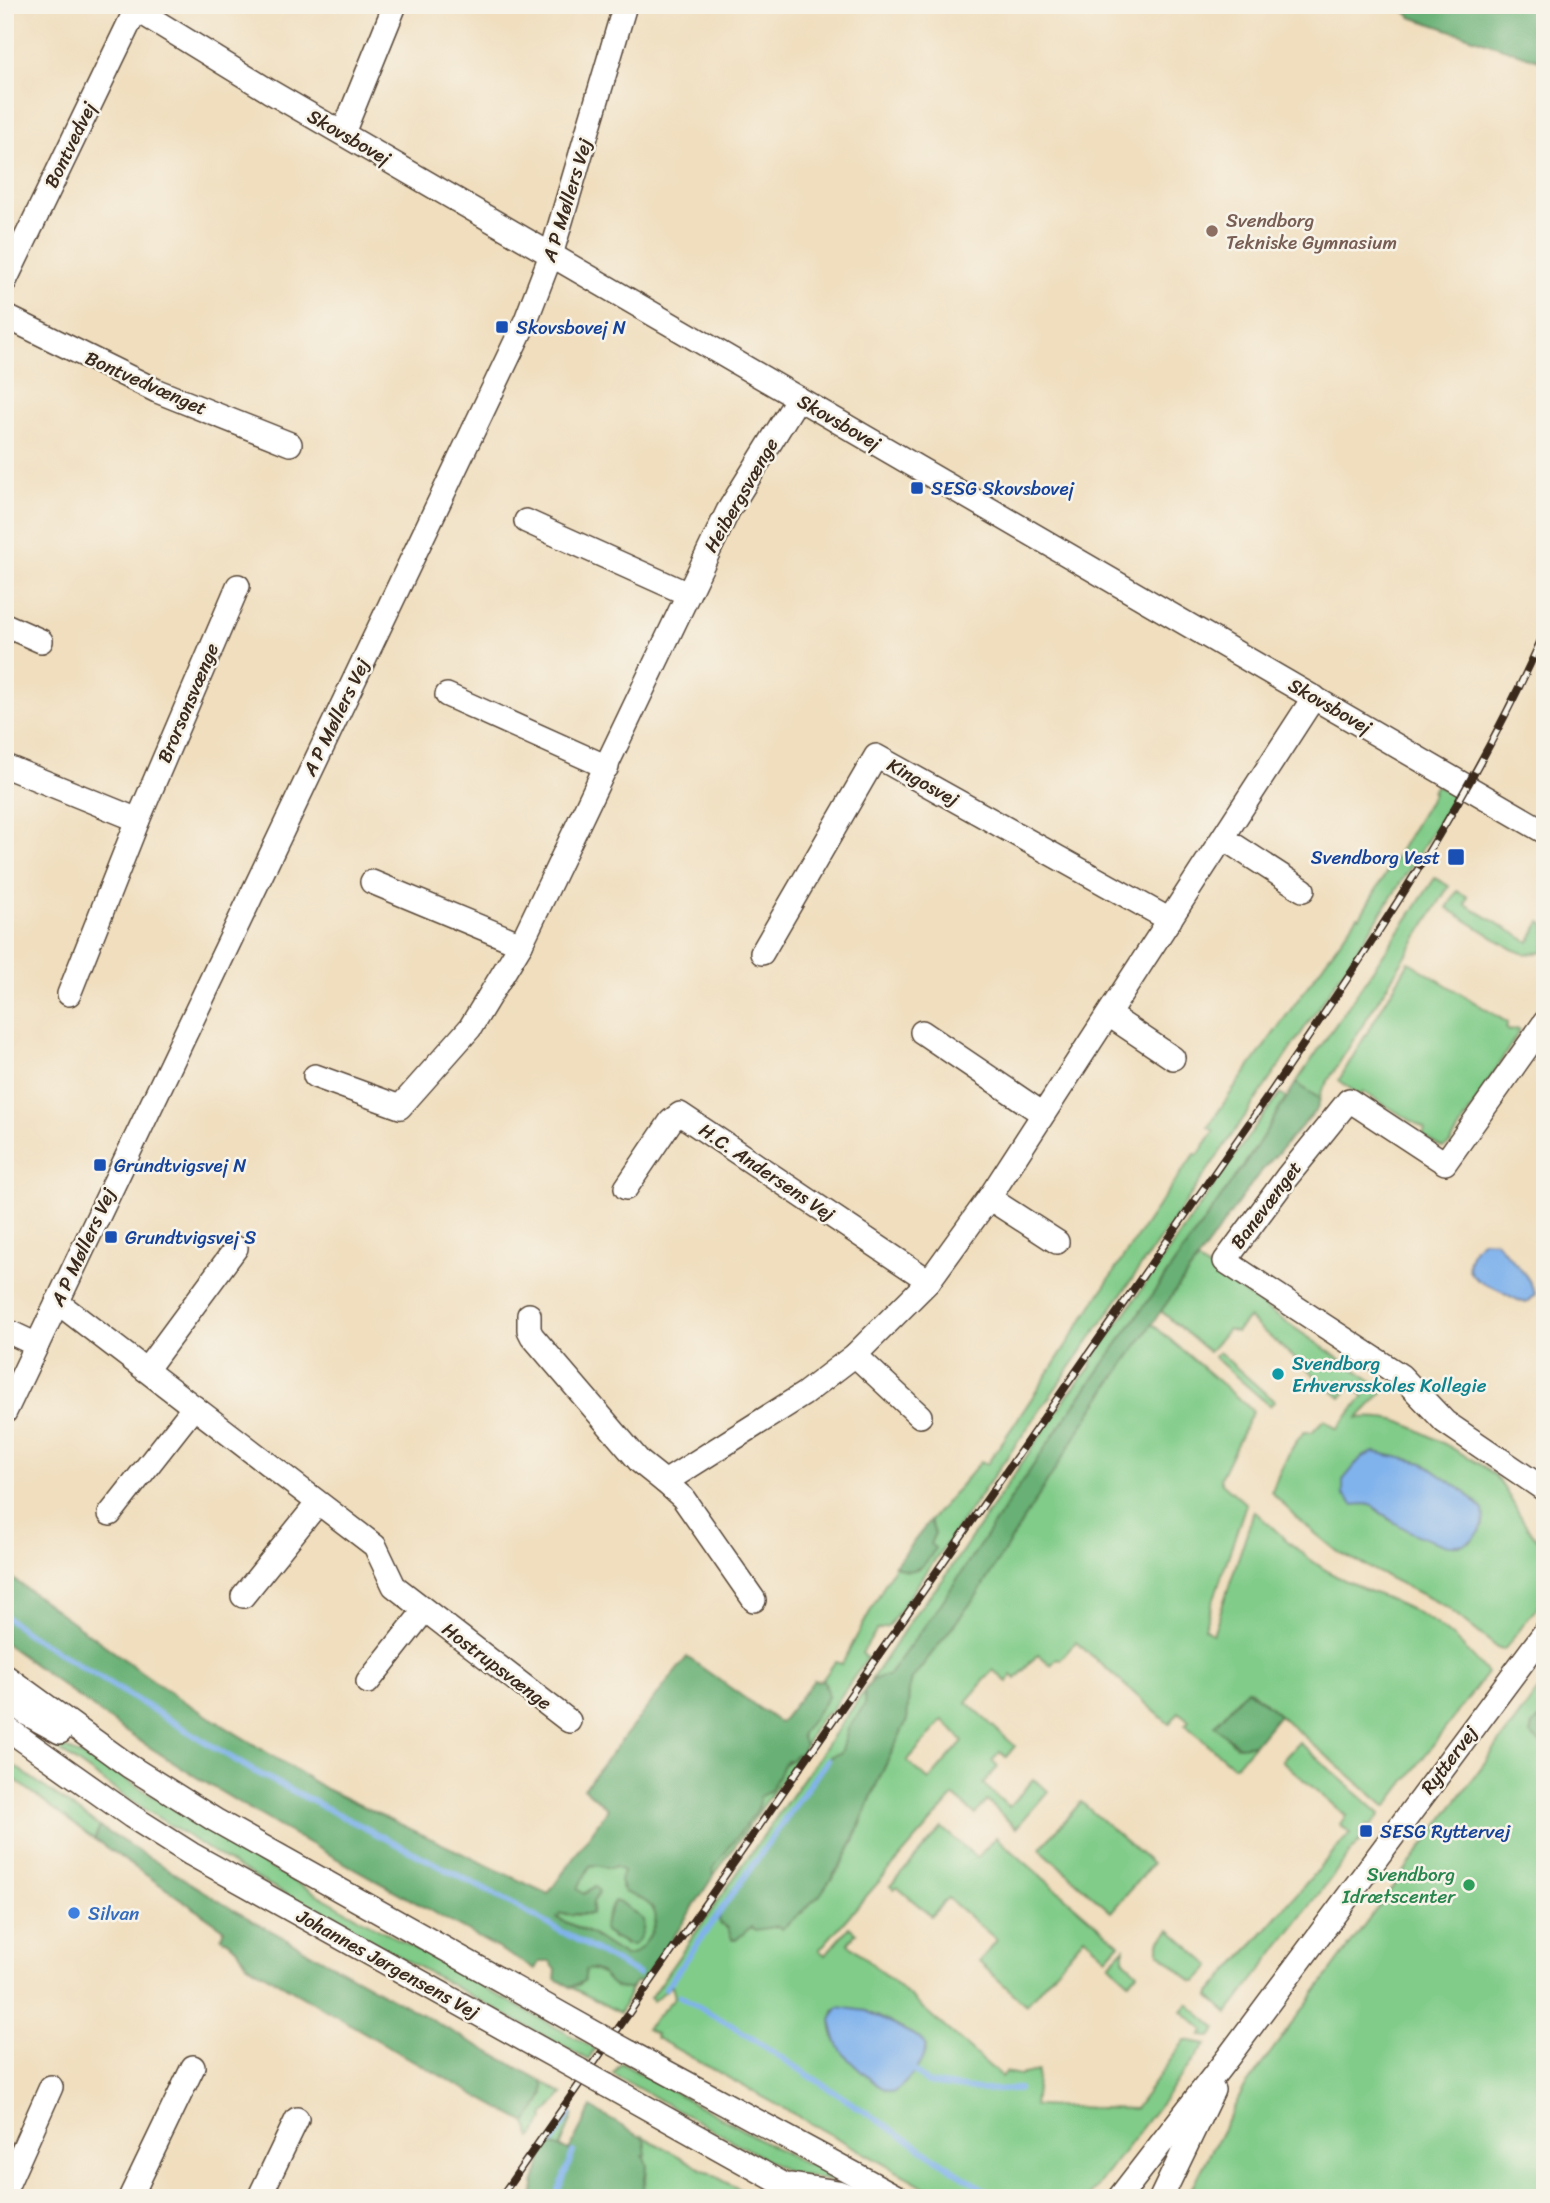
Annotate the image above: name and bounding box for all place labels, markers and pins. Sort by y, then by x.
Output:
place label: Svendborg Tekniske Gymnasium [1226,204,1397,259]
marker: Svendborg Tekniske Gymnasium [1204,223,1220,239]
place label: Skovsbovej N [516,311,626,344]
marker: Skovsbovej N [494,319,510,335]
place label: SESG Skovsbovej [931,472,1076,505]
marker: SESG Skovsbovej [909,480,925,496]
place label: Svendborg Vest [1311,841,1440,874]
marker: Svendborg Vest [1446,847,1466,867]
place label: Grundtvigsvej N [114,1149,246,1182]
marker: Grundtvigsvej N [92,1157,108,1173]
place label: Grundtvigsvej S [125,1221,256,1254]
marker: Grundtvigsvej S [103,1229,119,1245]
place label: Svendborg Erhvervsskoles Kollegie [1292,1347,1487,1402]
marker: Svendborg Erhvervsskoles Kollegie [1270,1366,1286,1382]
place label: SESG Ryttervej [1380,1815,1511,1848]
marker: SESG Ryttervej [1358,1823,1374,1839]
place label: Svendborg Idrætscenter [1341,1858,1456,1913]
marker: Svendborg Idrætscenter [1461,1877,1477,1893]
place label: Silvan [88,1897,139,1930]
marker: Silvan [66,1905,82,1921]

